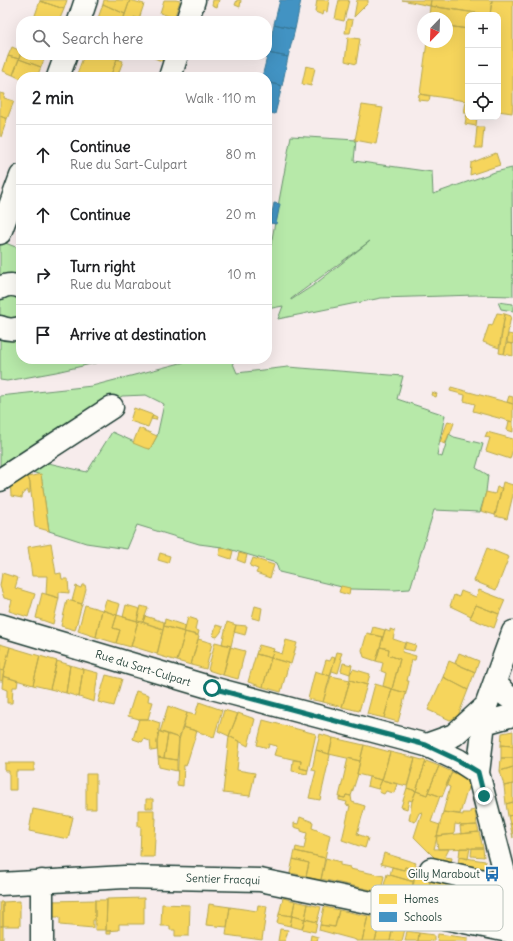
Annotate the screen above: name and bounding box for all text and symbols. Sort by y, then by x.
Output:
north arrow [417,12,453,48]
map controls [465,12,501,120]
button: + [465,12,501,48]
search box [16,16,272,60]
icon: search [30,27,52,49]
text: Search here [62,29,143,48]
button: − [465,48,501,84]
button: locate [465,84,501,120]
text: 2 min [32,87,74,109]
text: Walk · 110 m [185,90,256,107]
text: Continue [70,137,131,156]
icon: ahead [32,144,54,166]
text: 80 m [225,146,256,163]
text: Rue du Sart-Culpart [70,156,187,173]
icon: ahead [32,204,54,226]
text: Continue [70,205,131,224]
text: 20 m [226,206,256,223]
text: Turn right [70,257,135,276]
icon: right [32,264,54,286]
text: 10 m [228,266,256,283]
text: Rue du Marabout [70,276,171,293]
icon: arrive [32,324,54,346]
text: Arrive at destination [70,325,206,344]
street label: Rue du Sart-Culpart [94,647,193,689]
route start [203,679,221,697]
route end [475,787,493,805]
bus stop icon: Gilly Marabout [483,865,501,883]
place label: Gilly Marabout [408,867,480,881]
street label: Sentier Fracqui [186,871,260,887]
legend [371,885,503,931]
text: Homes [404,892,439,906]
text: Schools [404,910,442,924]

